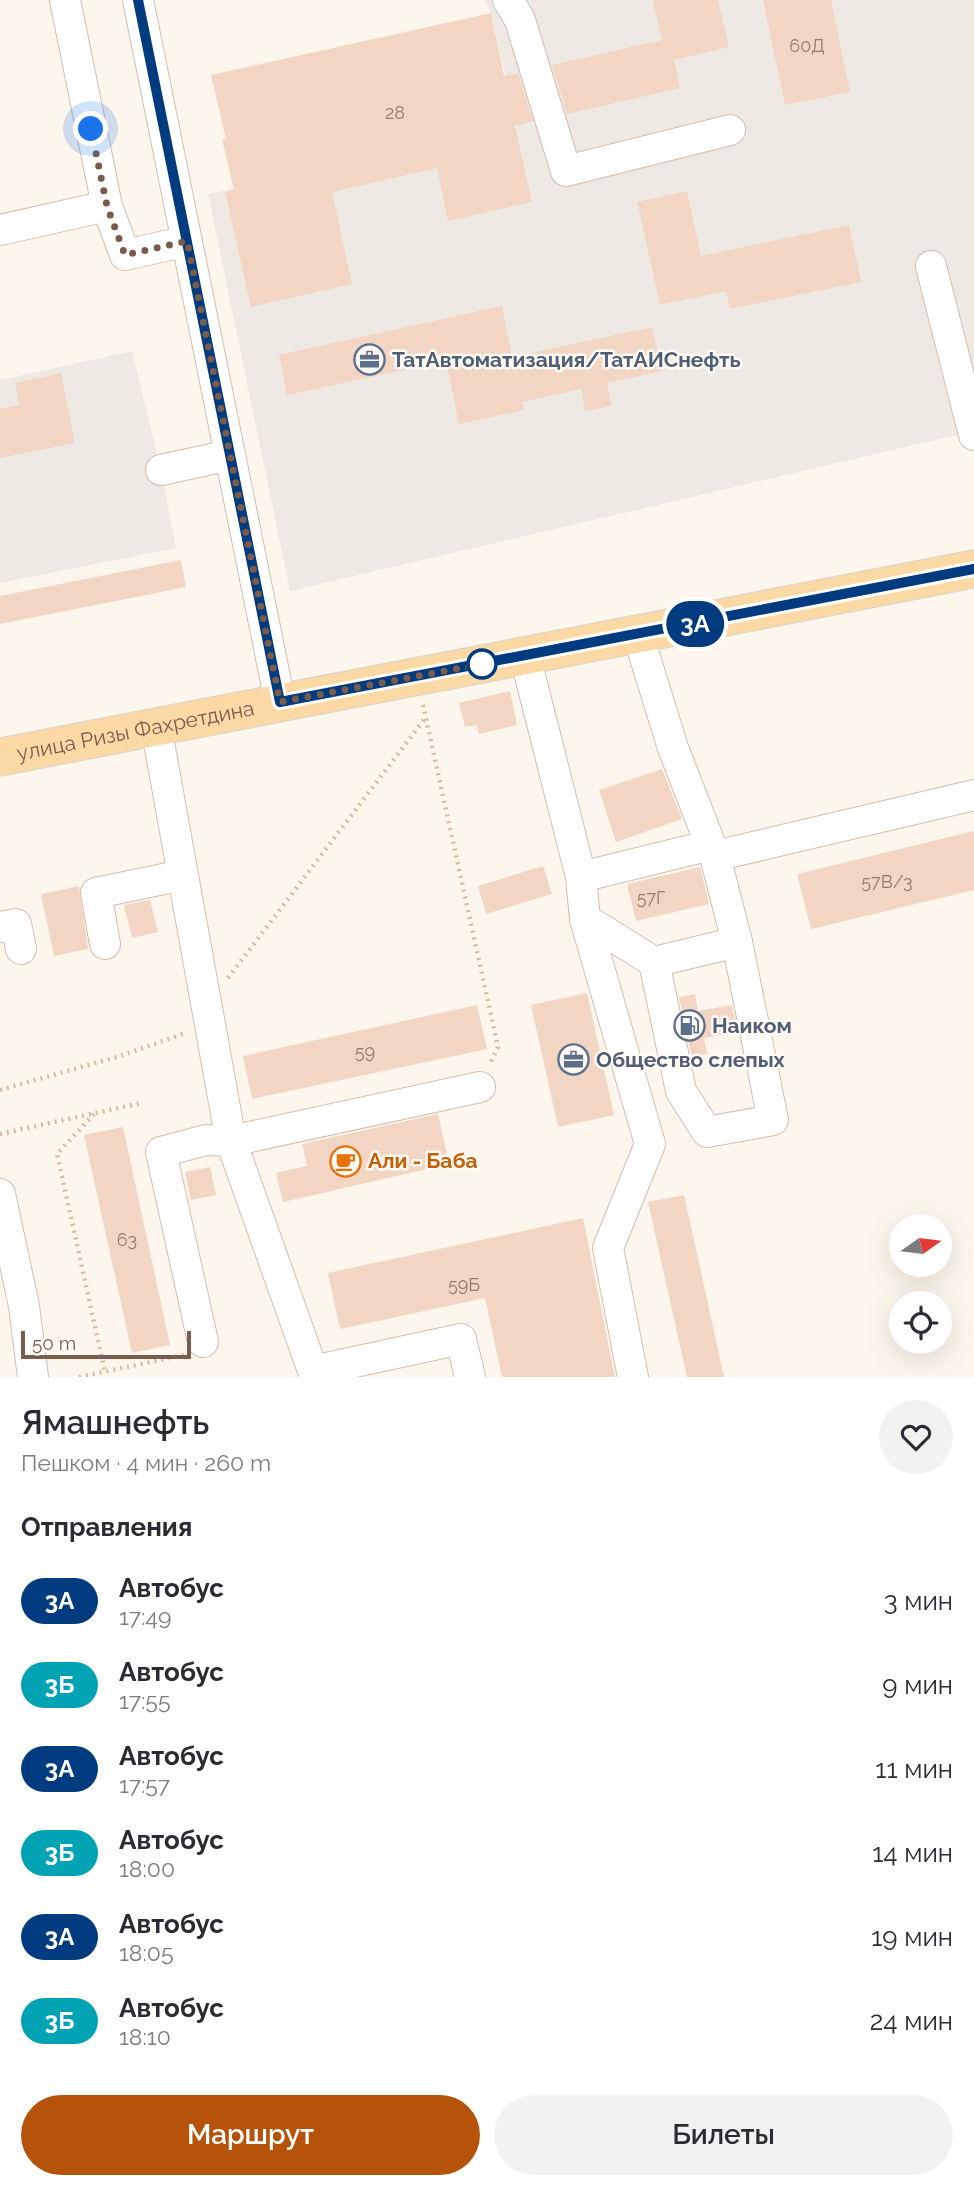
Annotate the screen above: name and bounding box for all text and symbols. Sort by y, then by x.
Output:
house number: 60Д [789,35,825,56]
house number: 28 [385,102,405,123]
your location [73,111,108,146]
office icon: ТатАвтоматизация/ТатАИСнефть [352,343,386,377]
place label: ТатАвтоматизация/ТатАИСнефть [392,347,741,372]
line badge: 3А [664,601,726,647]
text: 3А [680,609,710,638]
unlabelled marker [467,649,497,679]
street label: улица Ризы Фахретдина [15,695,256,765]
house number: 57В/3 [861,871,913,892]
house number: 57Г [637,887,665,908]
fuel station icon: Наиком [672,1009,706,1043]
place label: Наиком [712,1013,792,1038]
house number: 59 [355,1041,375,1062]
office icon: Общество слепых [556,1043,590,1077]
place label: Общество слепых [596,1047,786,1072]
cafe icon: Али - Баба [328,1144,362,1178]
place label: Али - Баба [368,1148,478,1173]
north arrow [889,1214,952,1278]
map controls [889,1214,952,1354]
house number: 63 [117,1229,137,1250]
house number: 59Б [448,1274,480,1295]
button: locate [889,1291,952,1354]
scale bar [21,1328,191,1360]
text: 50 m [32,1332,76,1354]
button: heart [879,1400,953,1474]
text: Ямашнефть [21,1403,209,1442]
text: Пешком · 4 мин · 260 m [21,1449,271,1476]
text: Отправления [21,1512,192,1542]
text: Автобус [119,1573,224,1603]
text: 3А [45,1586,74,1615]
text: 3 мин [884,1586,953,1616]
text: 17:49 [119,1603,171,1630]
text: Автобус [119,1657,224,1687]
text: 3Б [45,1670,74,1699]
text: 9 мин [882,1670,953,1700]
text: 17:55 [119,1687,170,1714]
text: Автобус [119,1741,224,1771]
text: 3А [45,1754,74,1783]
text: 11 мин [875,1754,953,1784]
text: 17:57 [119,1771,170,1798]
text: Автобус [119,1825,224,1855]
text: 3Б [45,1838,74,1867]
text: 14 мин [872,1838,953,1868]
text: 18:00 [119,1855,175,1882]
text: Автобус [119,1909,224,1939]
text: 3А [45,1922,74,1951]
text: 19 мин [871,1922,953,1952]
text: 18:05 [119,1939,173,1966]
text: Автобус [119,1993,224,2023]
text: 3Б [45,2006,74,2035]
text: 24 мин [870,2006,953,2036]
text: 18:10 [119,2023,171,2050]
button: Маршрут [21,2095,480,2175]
button: Билеты [494,2095,953,2175]

